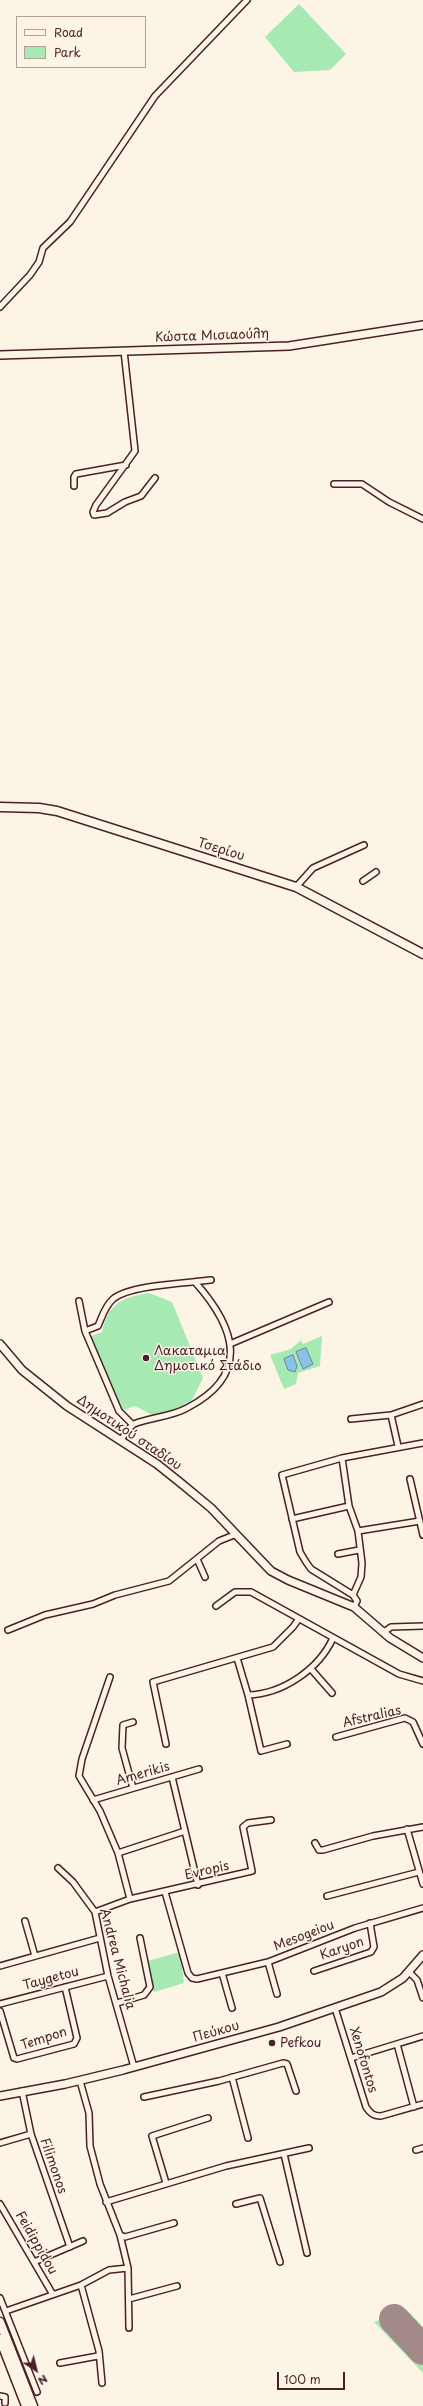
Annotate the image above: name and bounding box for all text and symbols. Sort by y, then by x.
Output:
legend [16,16,146,68]
text: Road [54,23,83,41]
text: Park [54,43,81,61]
street label: Κώστα Μισιαούλη [155,326,269,346]
street label: Τσερίου [196,835,246,865]
place label: Λακαταμια Δημοτικό Στάδιο [154,1343,261,1374]
marker: Λακαταμια Δημοτικό Στάδιο [141,1353,151,1363]
street label: Δημοτικού σταδίου [74,1392,184,1474]
street label: Afstralias [341,1703,403,1731]
street label: Amerikis [114,1759,172,1789]
street label: Evropis [183,1858,231,1884]
street label: Andrea Michalia [96,1907,138,2011]
street label: Mesogeiou [272,1917,336,1955]
street label: Karyon [318,1934,366,1964]
street label: Taygetou [21,1964,81,1994]
street label: Πεύκου [191,2018,241,2046]
street label: Tempon [19,2024,69,2054]
street label: Xenofontos [346,2025,380,2095]
place label: Pefkou [280,2035,321,2051]
marker: Pefkou [267,2038,277,2048]
street label: Filimonos [36,2136,70,2196]
street label: Feidippidou [12,2209,60,2277]
north arrow [16,2350,56,2390]
scale bar [279,2364,347,2390]
text: 100 m [284,2370,321,2388]
text: N [35,2371,52,2390]

